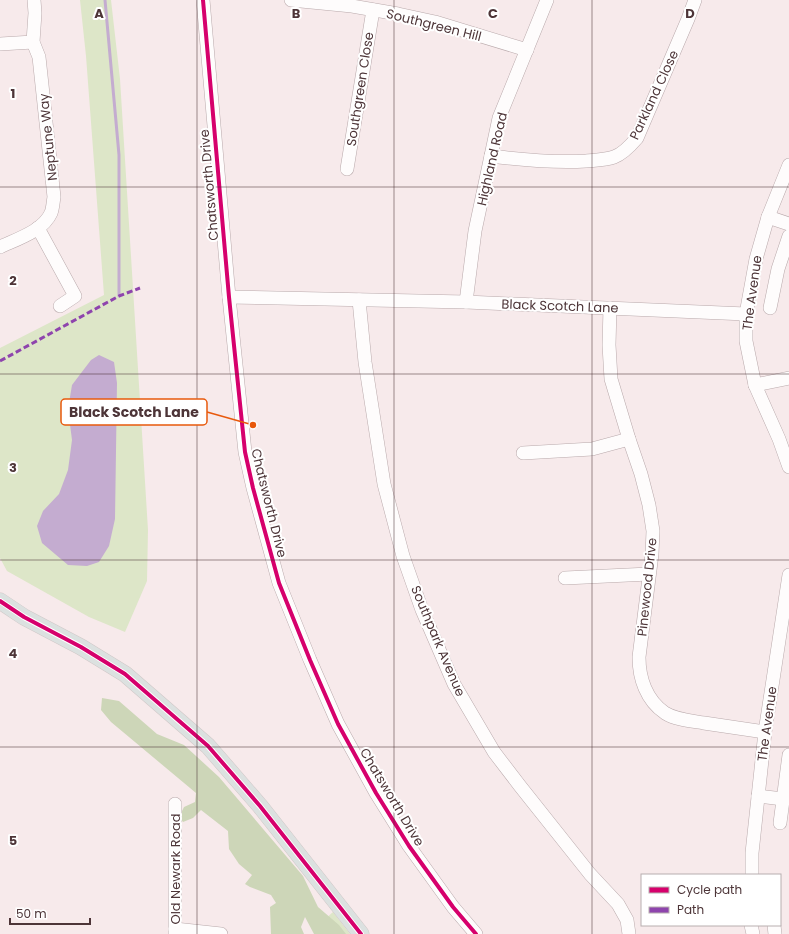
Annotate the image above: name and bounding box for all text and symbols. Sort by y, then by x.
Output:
text: A [94,4,104,23]
text: B [292,4,301,23]
street label: Southgreen Hill [384,4,484,46]
text: C [488,4,498,23]
text: D [685,4,695,23]
street label: Southgreen Close [342,31,378,147]
street label: Parkland Close [625,47,683,143]
text: 1 [11,84,15,103]
street label: Neptune Way [34,92,62,182]
street label: Highland Road [472,110,512,208]
street label: Chatsworth Drive [195,129,223,241]
street label: The Avenue [737,254,767,332]
text: 2 [9,271,17,290]
street label: Black Scotch Lane [501,294,619,318]
callout: Black Scotch Lane [61,399,207,425]
text: Black Scotch Lane [69,402,199,422]
street label: Chatsworth Drive [246,447,292,559]
text: 3 [9,458,17,477]
street label: Pinewood Drive [632,537,662,637]
street label: Southpark Avenue [406,583,470,699]
text: 4 [9,644,18,663]
street label: The Avenue [752,685,782,763]
street label: Chatsworth Drive [355,744,429,850]
street label: Old Newark Road [166,813,185,925]
text: 5 [9,831,17,850]
legend [641,874,781,926]
text: Cycle path [677,881,742,898]
scale bar [10,900,90,926]
text: Path [677,901,704,918]
text: 50 m [16,905,47,922]

